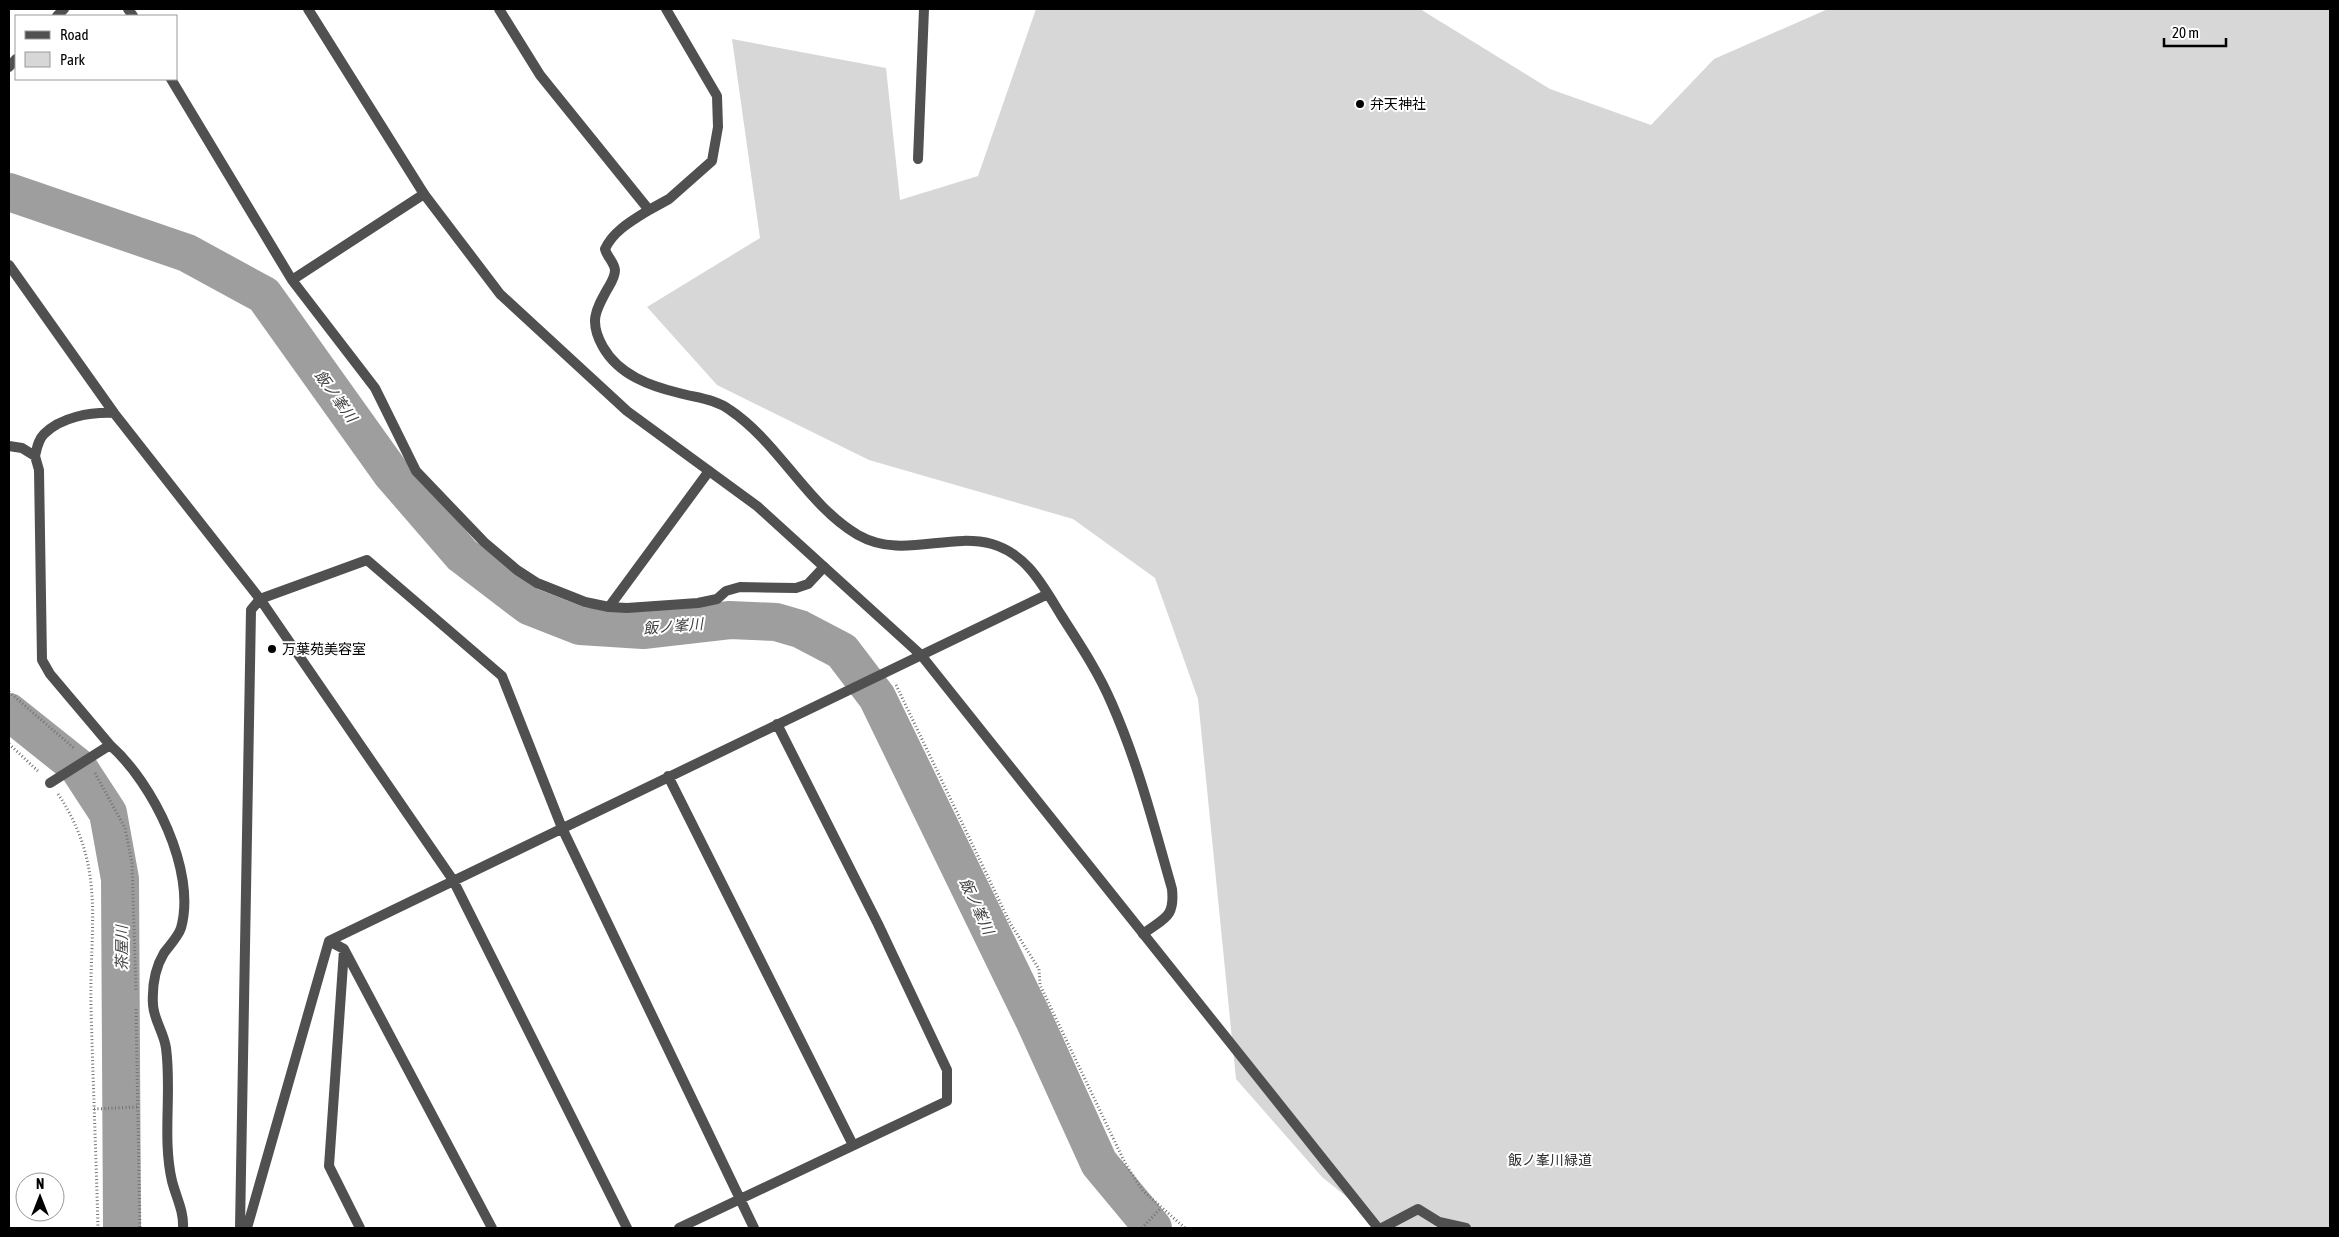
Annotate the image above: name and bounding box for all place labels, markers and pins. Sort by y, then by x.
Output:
place label: 弁天神社 [1370,96,1426,112]
marker: 弁天神社 [1354,98,1366,110]
place label: 万葉苑美容室 [282,641,366,657]
marker: 万葉苑美容室 [266,643,278,655]

